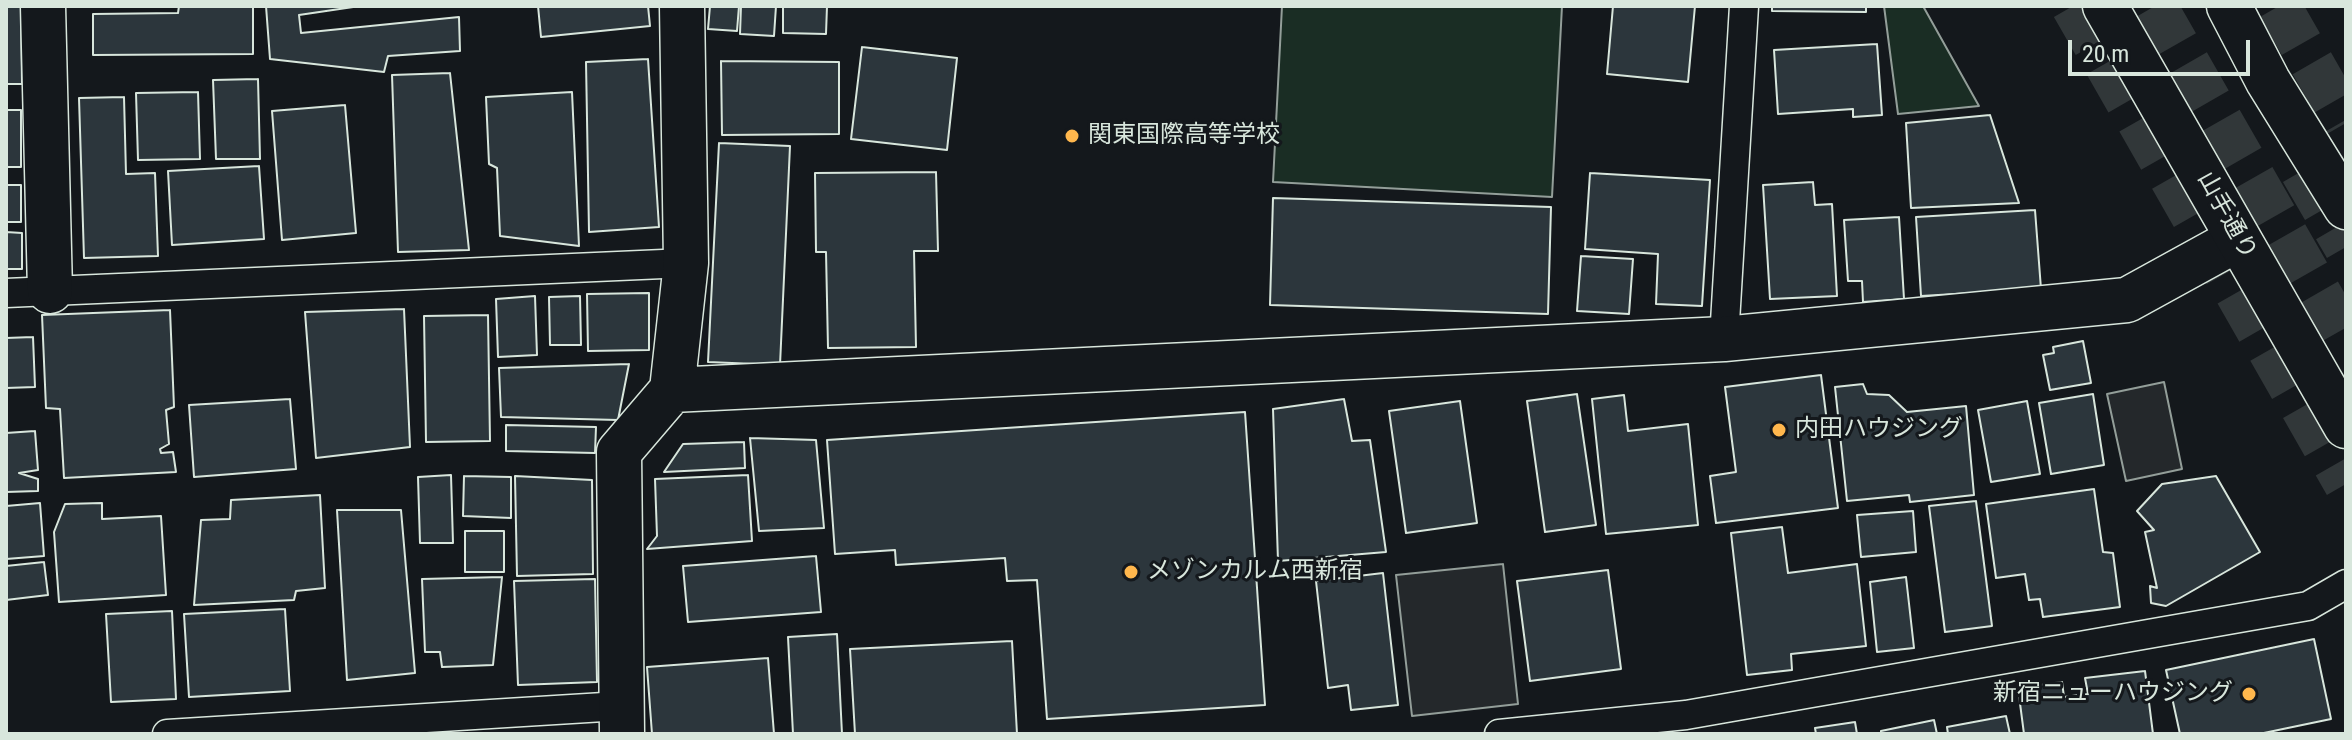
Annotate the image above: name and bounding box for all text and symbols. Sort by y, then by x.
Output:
scale bar [2072,24,2254,74]
text: 20 m [2082,40,2129,68]
place label: 関東国際高等学校 [1088,122,1280,150]
marker: 関東国際高等学校 [1063,127,1081,145]
street label: 山手通り [2190,167,2262,265]
place label: 内田ハウジング [1795,416,1963,444]
marker: 内田ハウジング [1770,421,1788,439]
place label: メゾンカルム西新宿 [1147,558,1363,586]
marker: メゾンカルム西新宿 [1122,563,1140,581]
place label: 新宿ニューハウジング [1993,680,2233,708]
marker: 新宿ニューハウジング [2240,685,2258,703]

